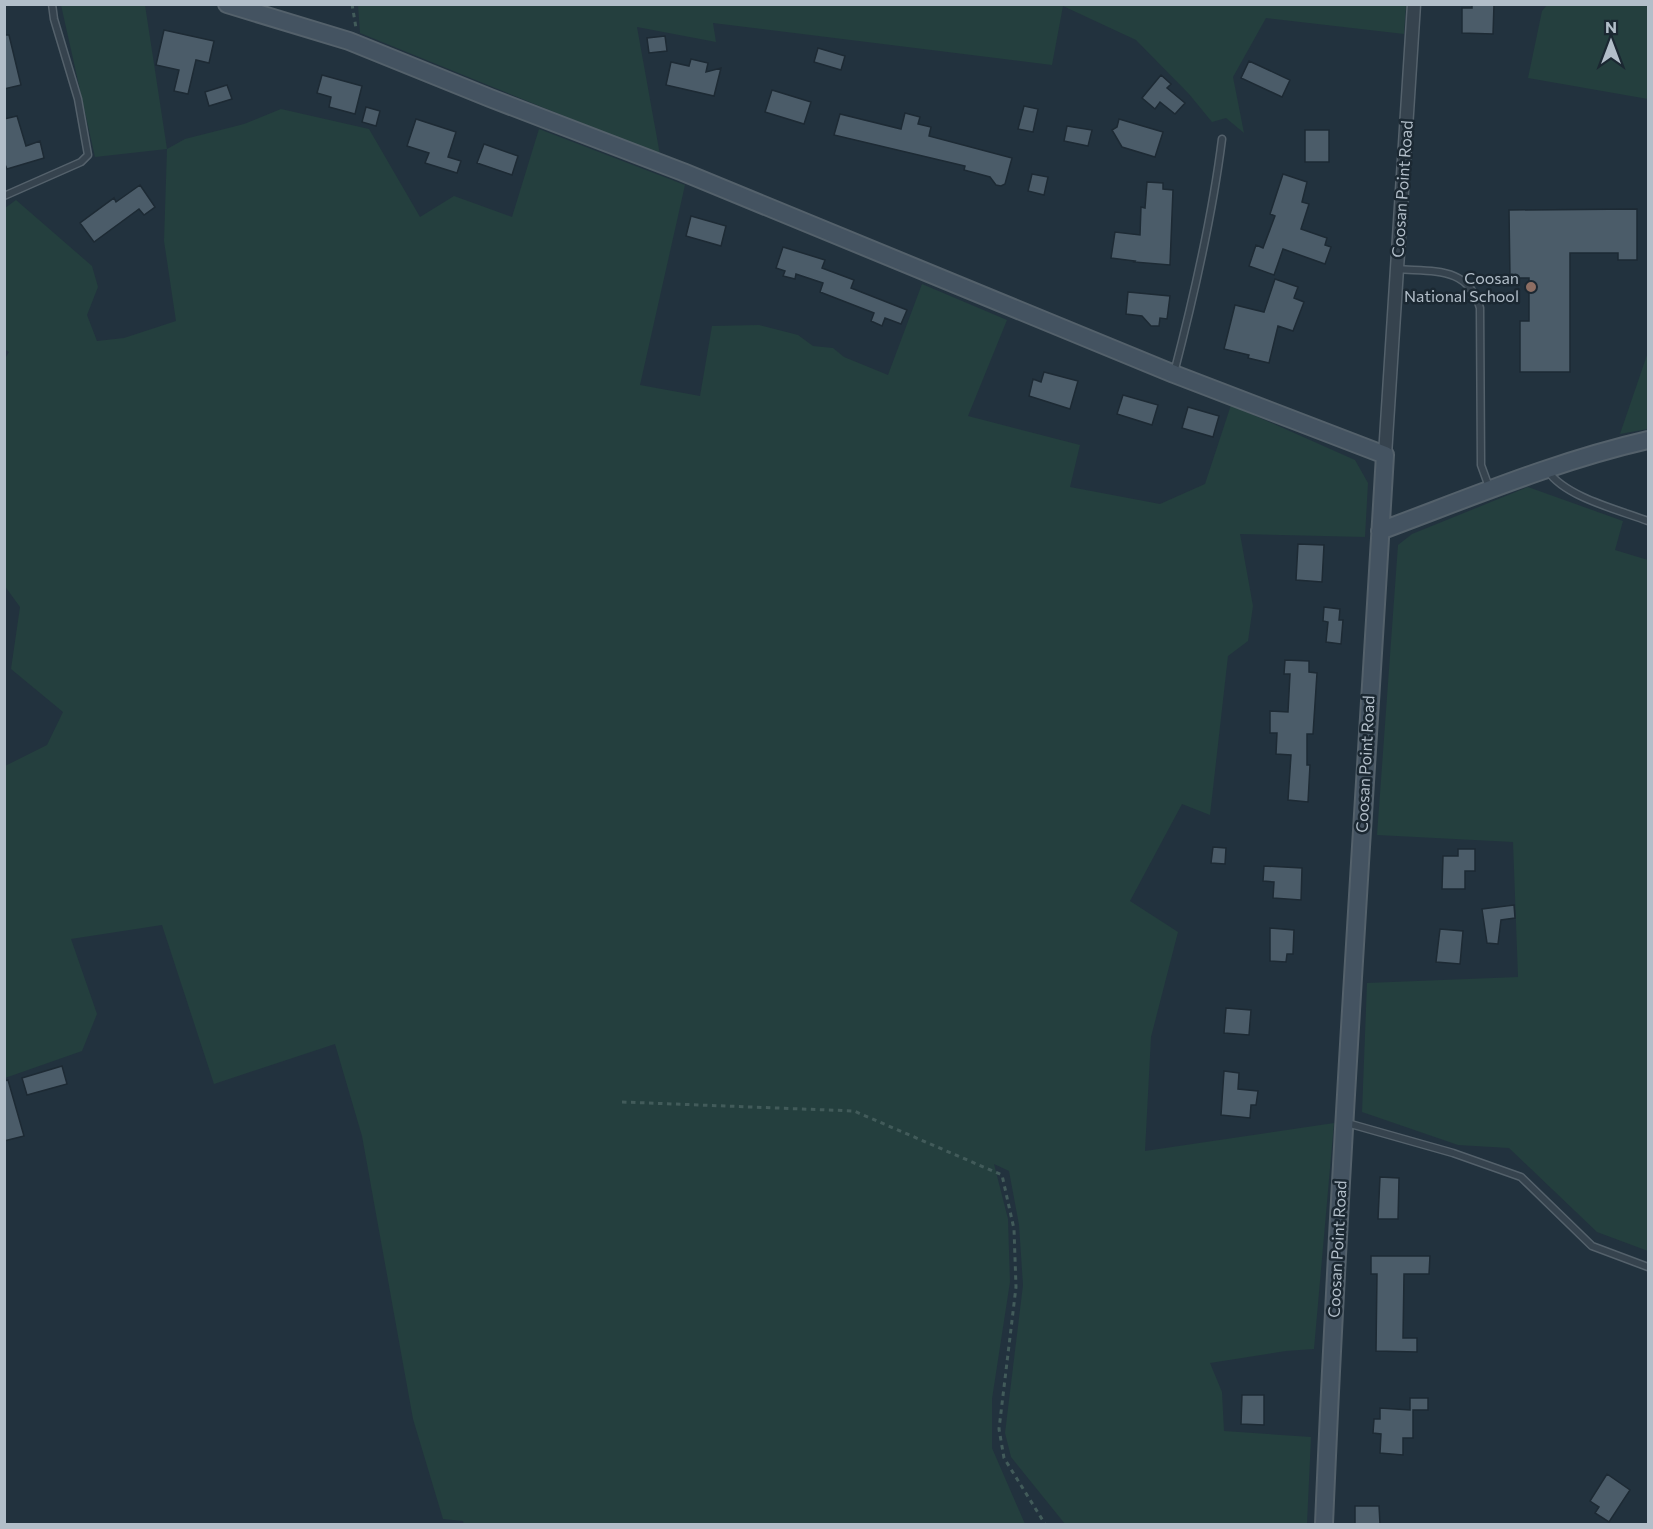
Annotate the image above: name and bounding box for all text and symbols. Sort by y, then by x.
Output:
north arrow [1581,12,1641,72]
text: N [1605,17,1617,36]
street label: Coosan Point Road [1387,120,1416,258]
place label: Coosan National School [1404,268,1519,305]
marker: Coosan National School [1524,280,1538,294]
street label: Coosan Point Road [1351,695,1378,833]
street label: Coosan Point Road [1323,1180,1350,1318]

